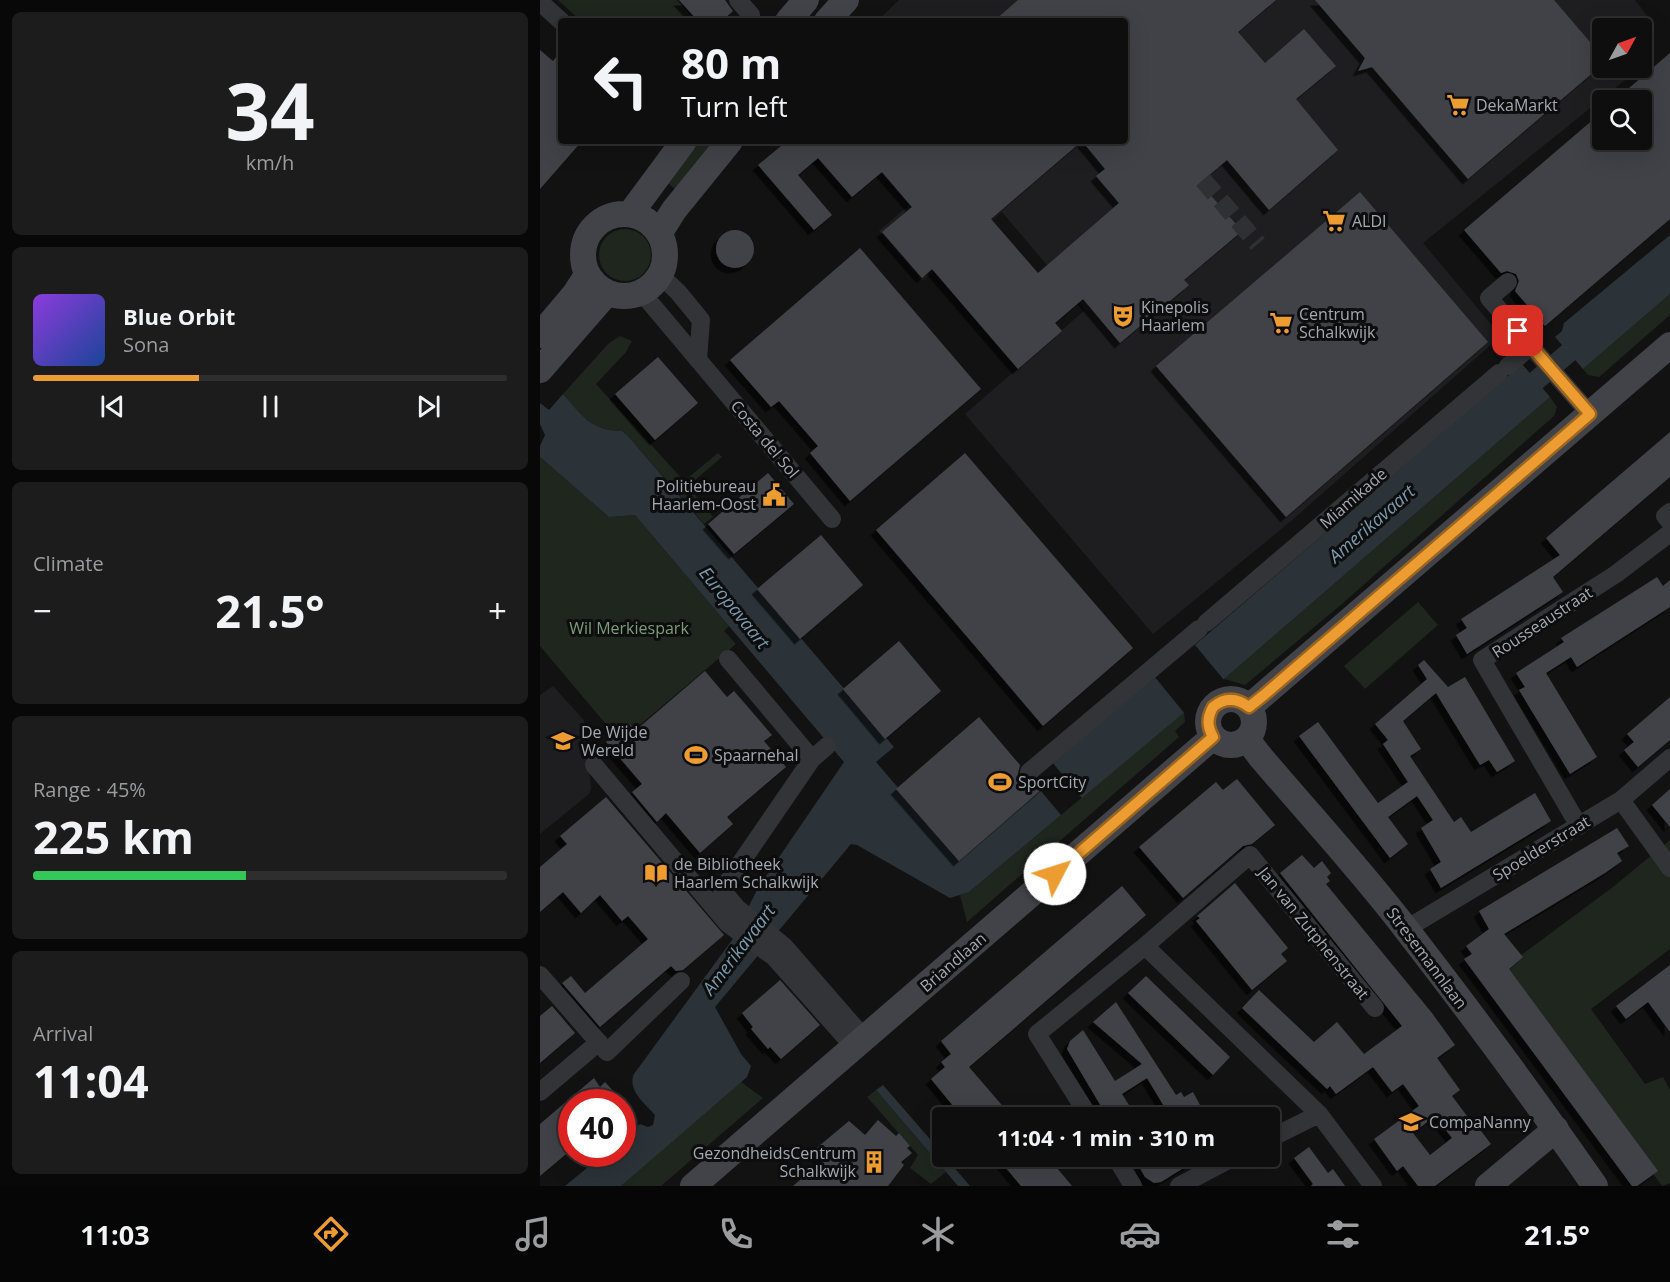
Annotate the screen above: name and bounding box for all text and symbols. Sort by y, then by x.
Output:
north arrow [1592,18,1652,78]
map controls [1592,18,1652,150]
text: 80 m [681,34,781,91]
icon: left [582,42,660,120]
text: 34 [225,57,315,163]
text: Turn left [681,88,788,125]
button: search [1592,90,1652,150]
supermarket icon: DekaMarkt [1445,92,1471,118]
place label: DekaMarkt [1476,94,1558,116]
text: km/h [246,149,294,176]
supermarket icon: ALDI [1321,208,1347,234]
place label: ALDI [1352,210,1387,232]
place label: Kinepolis Haarlem [1141,296,1209,336]
text: Blue Orbit [123,301,235,331]
theatre icon: Kinepolis Haarlem [1110,303,1136,329]
place label: Centrum Schalkwijk [1299,303,1376,343]
pin [1492,305,1543,356]
supermarket icon: Centrum Schalkwijk [1268,310,1294,336]
icon: arrive [1501,314,1534,347]
text: Sona [123,331,169,358]
icon: previous [96,390,129,423]
icon: pause [254,390,287,423]
icon: next [412,390,445,423]
street label: Costa del Sol [726,395,804,483]
street label: Miamikade [1315,463,1391,533]
place label: Politiebureau Haarlem-Oost [652,475,756,515]
water label: Amerikavaart [1322,478,1420,569]
public building icon: Politiebureau Haarlem-Oost [761,482,787,508]
text: Climate [33,550,104,577]
water label: Europavaart [694,561,776,654]
text: 21.5° [215,580,325,641]
street label: Rousseaustraat [1488,581,1597,663]
text: − [33,588,52,633]
text: + [488,588,507,633]
park label: Wil Merkiespark [569,617,689,639]
place label: De Wijde Wereld [581,721,647,761]
school or university icon: De Wijde Wereld [550,728,576,754]
sports icon: Spaarnehal [683,742,709,768]
place label: Spaarnehal [714,744,798,766]
sports icon: SportCity [987,769,1013,795]
place label: SportCity [1018,771,1087,793]
text: Range · 45% [33,776,146,803]
text: 225 km [33,806,194,867]
street label: Spoelderstraat [1488,810,1594,886]
position arrow [1023,842,1087,906]
place label: de Bibliotheek Haarlem Schalkwijk [674,853,819,893]
library icon: de Bibliotheek Haarlem Schalkwijk [643,860,669,886]
street label: Jan van Zutphenstraat [1252,861,1374,1004]
water label: Amerikavaart [695,899,781,1001]
street label: Stresemannlaan [1382,903,1472,1013]
street label: Briandlaan [915,927,991,997]
text: Arrival [33,1020,93,1047]
text: 11:04 [33,1050,149,1111]
speed limit sign: 40 [558,1089,636,1167]
school or university icon: CompaNanny [1398,1109,1424,1135]
place label: CompaNanny [1429,1111,1532,1133]
text: 11:04 · 1 min · 310 m [997,1122,1215,1152]
place label: GezondheidsCentrum Schalkwijk [693,1142,857,1182]
building icon: GezondheidsCentrum Schalkwijk [861,1149,887,1175]
icon: directions [310,1213,352,1255]
icon: music [512,1213,554,1255]
icon: phone [715,1213,757,1255]
icon: climate [917,1213,959,1255]
icon: car [1119,1213,1161,1255]
icon: filters [1322,1213,1364,1255]
text: 11:03 [80,1216,150,1253]
text: 21.5° [1524,1216,1590,1253]

